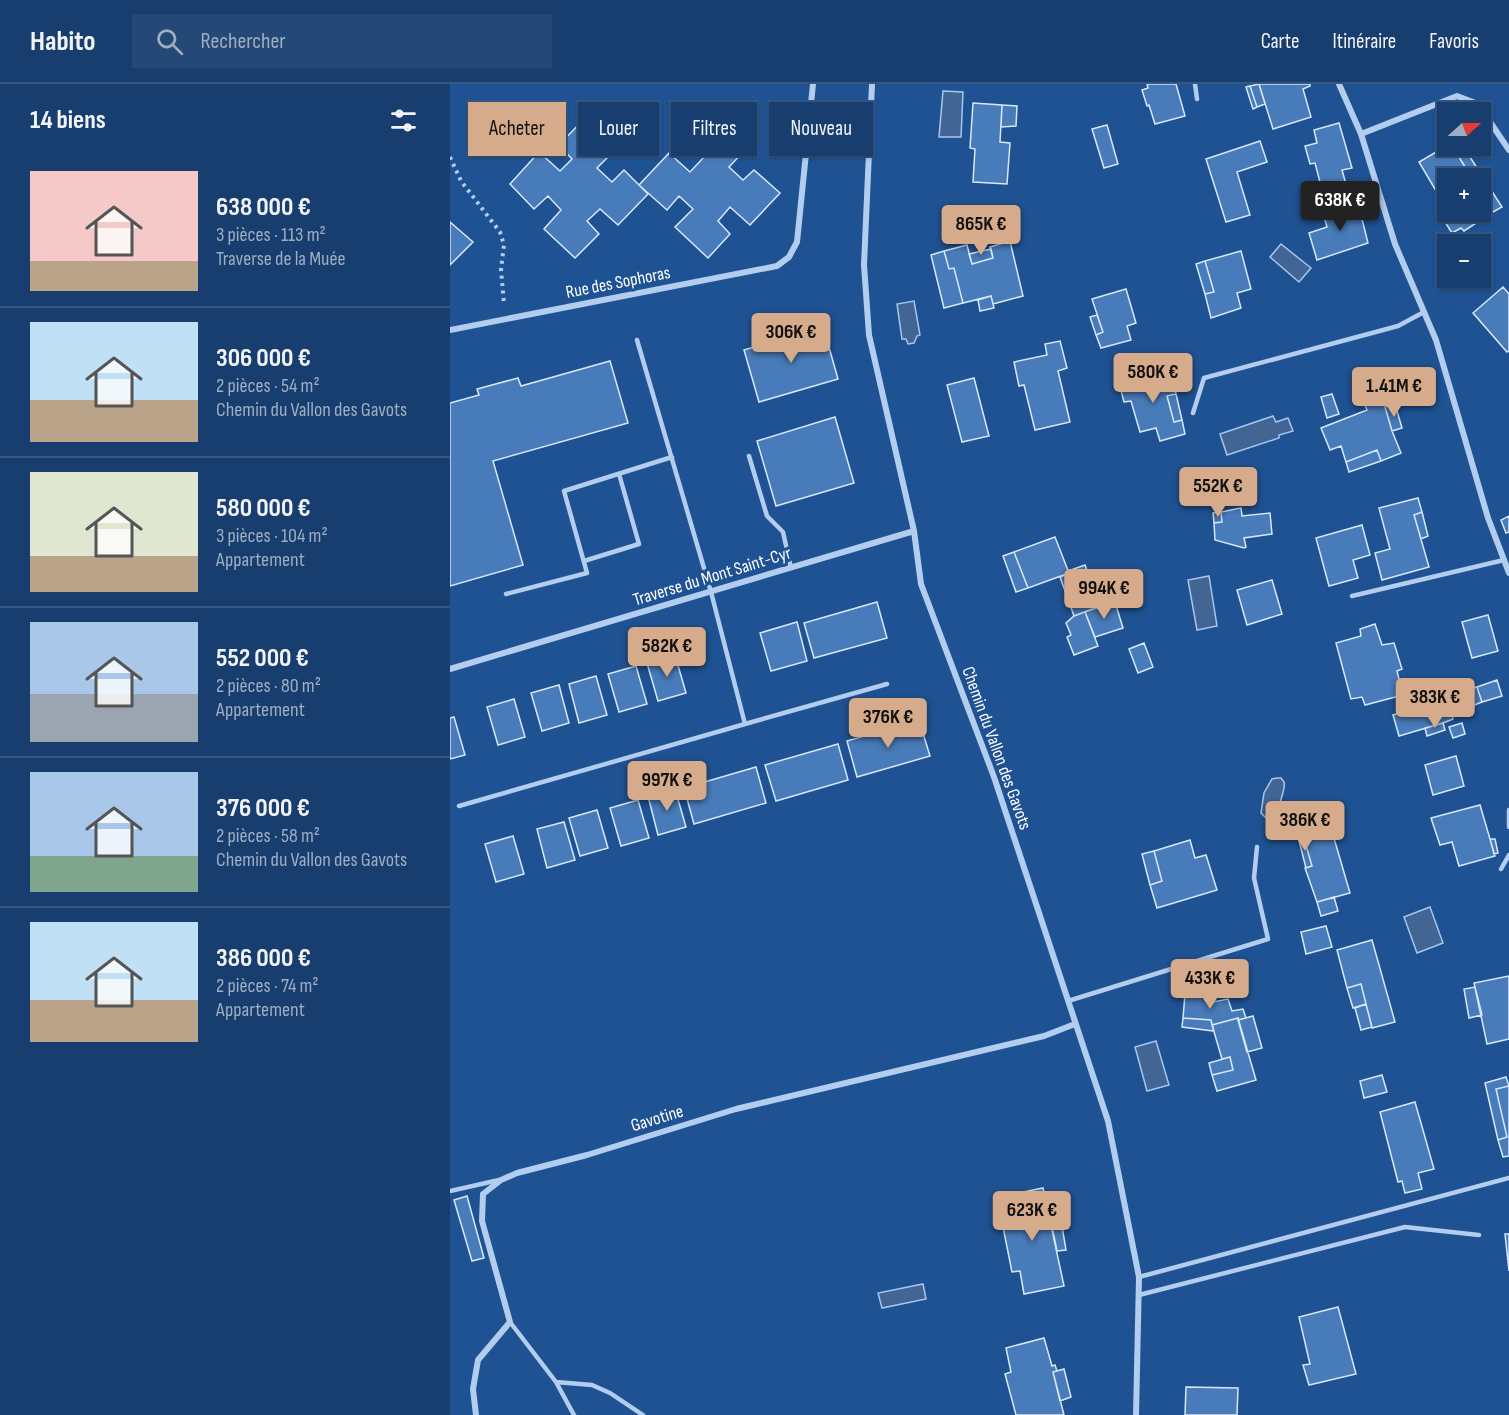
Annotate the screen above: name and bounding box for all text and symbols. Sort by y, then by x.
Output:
search box [132,14,552,68]
text: Habito [30,25,96,58]
icon: search [153,25,186,58]
text: Rechercher [201,28,286,55]
text: Carte [1261,29,1300,54]
text: Itinéraire [1333,29,1396,54]
text: Favoris [1429,29,1479,54]
chip: Acheter [468,102,566,156]
chip: Louer [578,102,659,156]
chip: Filtres [671,102,757,156]
chip: Nouveau [769,102,873,156]
north arrow [1437,102,1491,156]
map controls [1437,102,1491,288]
icon: filters [387,104,420,137]
text: 14 biens [30,105,106,136]
button: + [1437,168,1491,222]
pin: 638K € [1291,181,1389,232]
text: 638K € [1314,188,1366,212]
text: 638 000 € [216,192,311,223]
icon: home [78,195,150,267]
pin: 865K € [932,205,1030,256]
text: 865K € [956,212,1006,236]
text: 3 pièces · 113 m² [216,223,326,247]
button: − [1437,234,1491,288]
text: Traverse de la Muée [216,247,346,271]
street label: Rue des Sophoras [564,262,672,303]
pin: 306K € [742,313,840,364]
text: 306K € [765,320,817,344]
text: 306 000 € [216,343,311,374]
icon: home [78,346,150,418]
pin: 580K € [1104,353,1202,404]
text: 580K € [1128,360,1178,384]
pin: 1.41M € [1339,367,1449,418]
text: 2 pièces · 54 m² [216,374,320,398]
text: 1.41M € [1366,374,1422,398]
text: Chemin du Vallon des Gavots [216,398,407,422]
pin: 552K € [1169,467,1267,518]
text: 552K € [1193,474,1243,498]
text: 580 000 € [216,493,311,524]
icon: home [78,496,150,568]
text: 3 pièces · 104 m² [216,524,328,548]
street label: Traverse du Mont Saint-Cyr [631,542,794,611]
text: Appartement [216,548,305,572]
pin: 994K € [1055,569,1153,620]
text: 994K € [1078,576,1130,600]
pin: 582K € [618,627,716,678]
text: 582K € [642,634,692,658]
text: 552 000 € [216,643,309,674]
icon: home [78,646,150,718]
street label: Chemin du Vallon des Gavots [957,664,1036,833]
text: 2 pièces · 80 m² [216,674,321,698]
pin: 383K € [1386,678,1484,729]
text: 383K € [1410,685,1460,709]
text: Appartement [216,698,305,722]
pin: 376K € [839,698,937,749]
text: 376K € [863,705,913,729]
pin: 997K € [618,761,716,812]
text: 997K € [641,768,693,792]
text: 376 000 € [216,793,310,824]
icon: home [78,796,150,868]
pin: 386K € [1256,801,1354,852]
text: 386K € [1279,808,1331,832]
text: 2 pièces · 58 m² [216,824,320,848]
text: Chemin du Vallon des Gavots [216,848,407,872]
text: 386 000 € [216,943,311,974]
icon: home [78,946,150,1018]
pin: 433K € [1161,959,1259,1010]
text: 433K € [1185,966,1235,990]
text: 2 pièces · 74 m² [216,974,319,998]
text: Appartement [216,998,305,1022]
street label: Gavotine [628,1101,686,1136]
pin: 623K € [983,1191,1081,1242]
text: 623K € [1007,1198,1057,1222]

